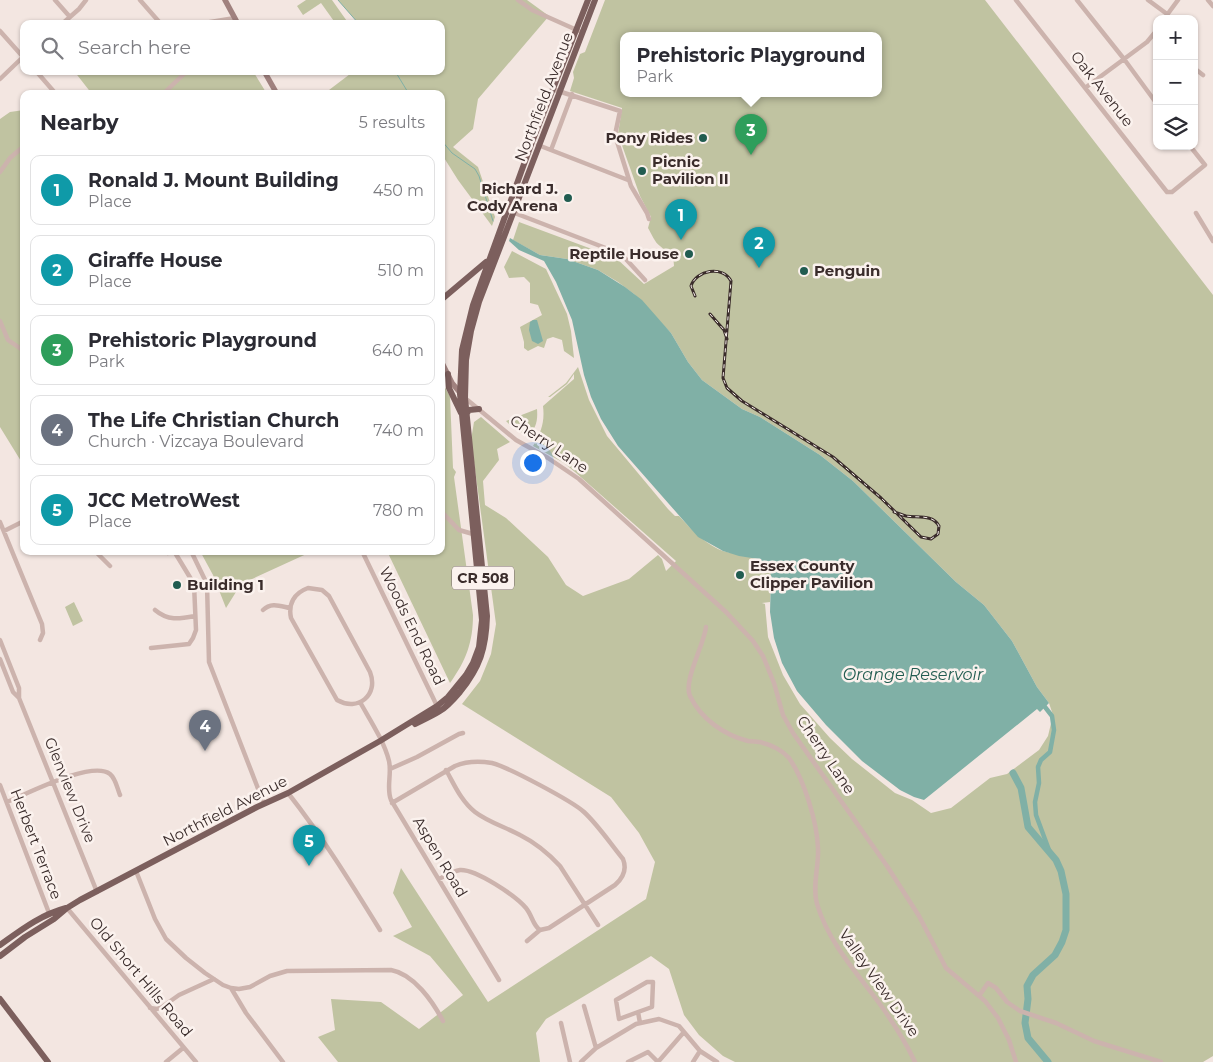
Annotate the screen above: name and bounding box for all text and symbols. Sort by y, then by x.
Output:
map controls [1153,15,1198,150]
button: + [1153,15,1198,60]
search box [20,20,445,75]
street label: Northfield Avenue [510,29,577,164]
popup [620,32,882,97]
icon: search [38,34,66,62]
text: Search here [78,36,191,59]
text: Prehistoric Playground [637,44,865,67]
street label: Oak Avenue [1067,47,1138,130]
button: − [1153,60,1198,105]
text: Park [637,67,673,86]
button: layers [1153,105,1198,150]
text: Nearby [40,110,119,135]
text: 5 results [359,113,425,132]
pin: 3 [735,114,767,155]
place label: Pony Rides [606,128,693,147]
marker: Pony Rides [697,132,709,144]
place label: Picnic Pavilion II [652,152,729,188]
marker: Picnic Pavilion II [636,165,648,177]
text: Ronald J. Mount Building [88,169,339,192]
place label: Richard J. Cody Arena [467,179,558,215]
text: 1 [54,181,60,200]
text: 450 m [373,181,424,200]
text: Place [88,192,132,211]
marker: Richard J. Cody Arena [562,192,574,204]
pin: 1 [665,199,697,240]
pin: 2 [743,227,775,268]
place label: Reptile House [569,244,679,263]
marker: Reptile House [683,248,695,260]
text: Giraffe House [88,249,223,272]
text: 2 [52,261,62,280]
text: 510 m [377,261,424,280]
place label: Penguin [814,261,880,280]
marker: Penguin [798,265,810,277]
text: Place [88,272,132,291]
text: Prehistoric Playground [88,329,317,352]
text: 3 [52,341,62,360]
text: 640 m [372,341,424,360]
text: Park [88,352,125,371]
text: The Life Christian Church [88,409,339,432]
street label: Cherry Lane [506,410,592,477]
text: 4 [51,421,63,440]
text: 740 m [373,421,424,440]
text: Church · Vizcaya Boulevard [88,432,304,451]
your location [520,450,546,476]
text: JCC MetroWest [88,489,240,512]
text: 5 [52,501,62,520]
text: 780 m [373,501,424,520]
text: Place [88,512,132,531]
place label: Essex County Clipper Pavilion [750,556,873,592]
street label: Woods End Road [376,563,449,688]
road number: CR 508 [452,566,514,590]
marker: Essex County Clipper Pavilion [734,569,746,581]
place label: Building 1 [187,575,264,594]
marker: Building 1 [171,579,183,591]
water label: Orange Reservoir [843,665,984,684]
pin: 4 [189,710,221,751]
street label: Cherry Lane [793,712,860,798]
street label: Glenview Drive [41,734,100,845]
street label: Northfield Avenue [159,771,290,850]
street label: Herbert Terrace [7,786,66,902]
street label: Aspen Road [409,813,472,900]
pin: 5 [293,825,325,866]
street label: Old Short Hills Road [86,913,197,1040]
street label: Valley View Drive [835,925,924,1040]

